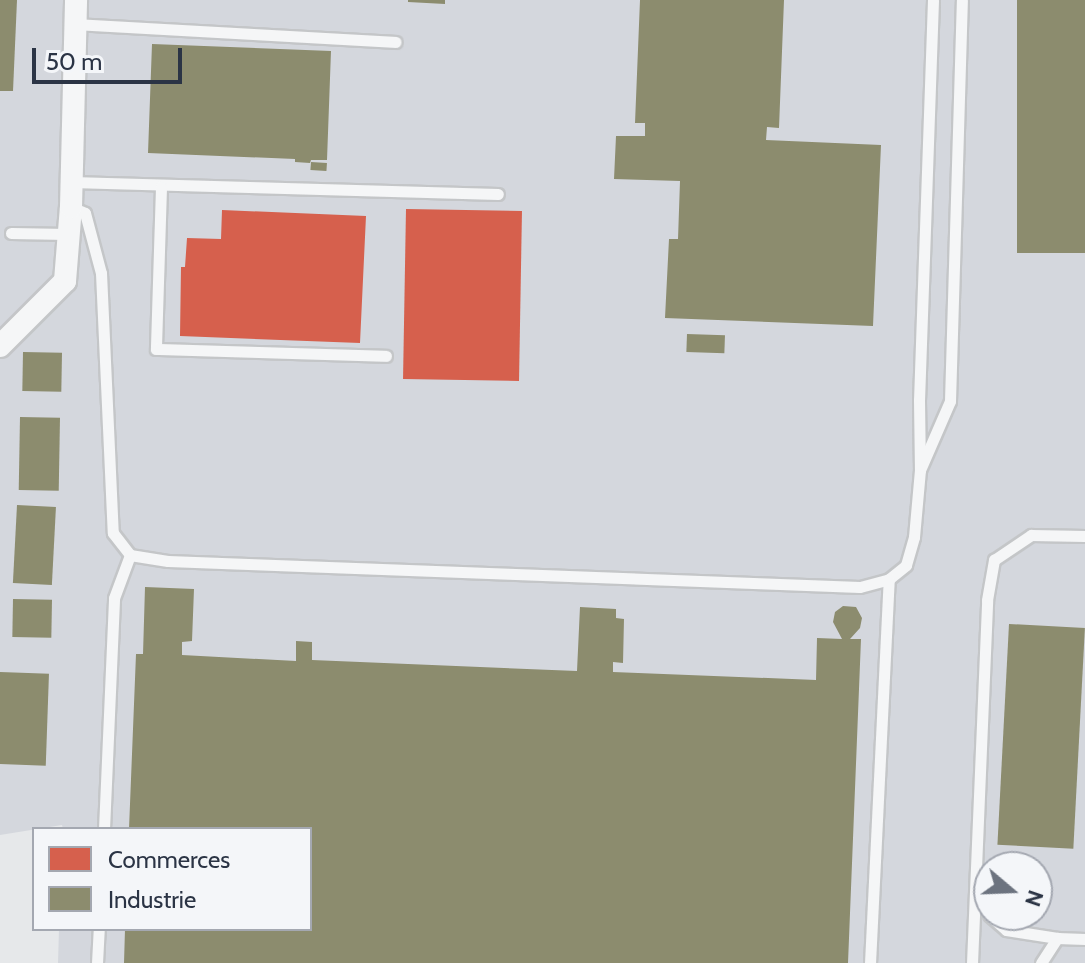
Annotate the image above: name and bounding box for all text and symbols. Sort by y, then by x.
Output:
scale bar [36,32,186,82]
text: 50 m [46,47,102,76]
legend [32,827,312,931]
text: Commerces [108,845,230,874]
north arrow [973,851,1053,931]
text: Industrie [108,885,196,914]
text: N [1019,887,1050,910]

